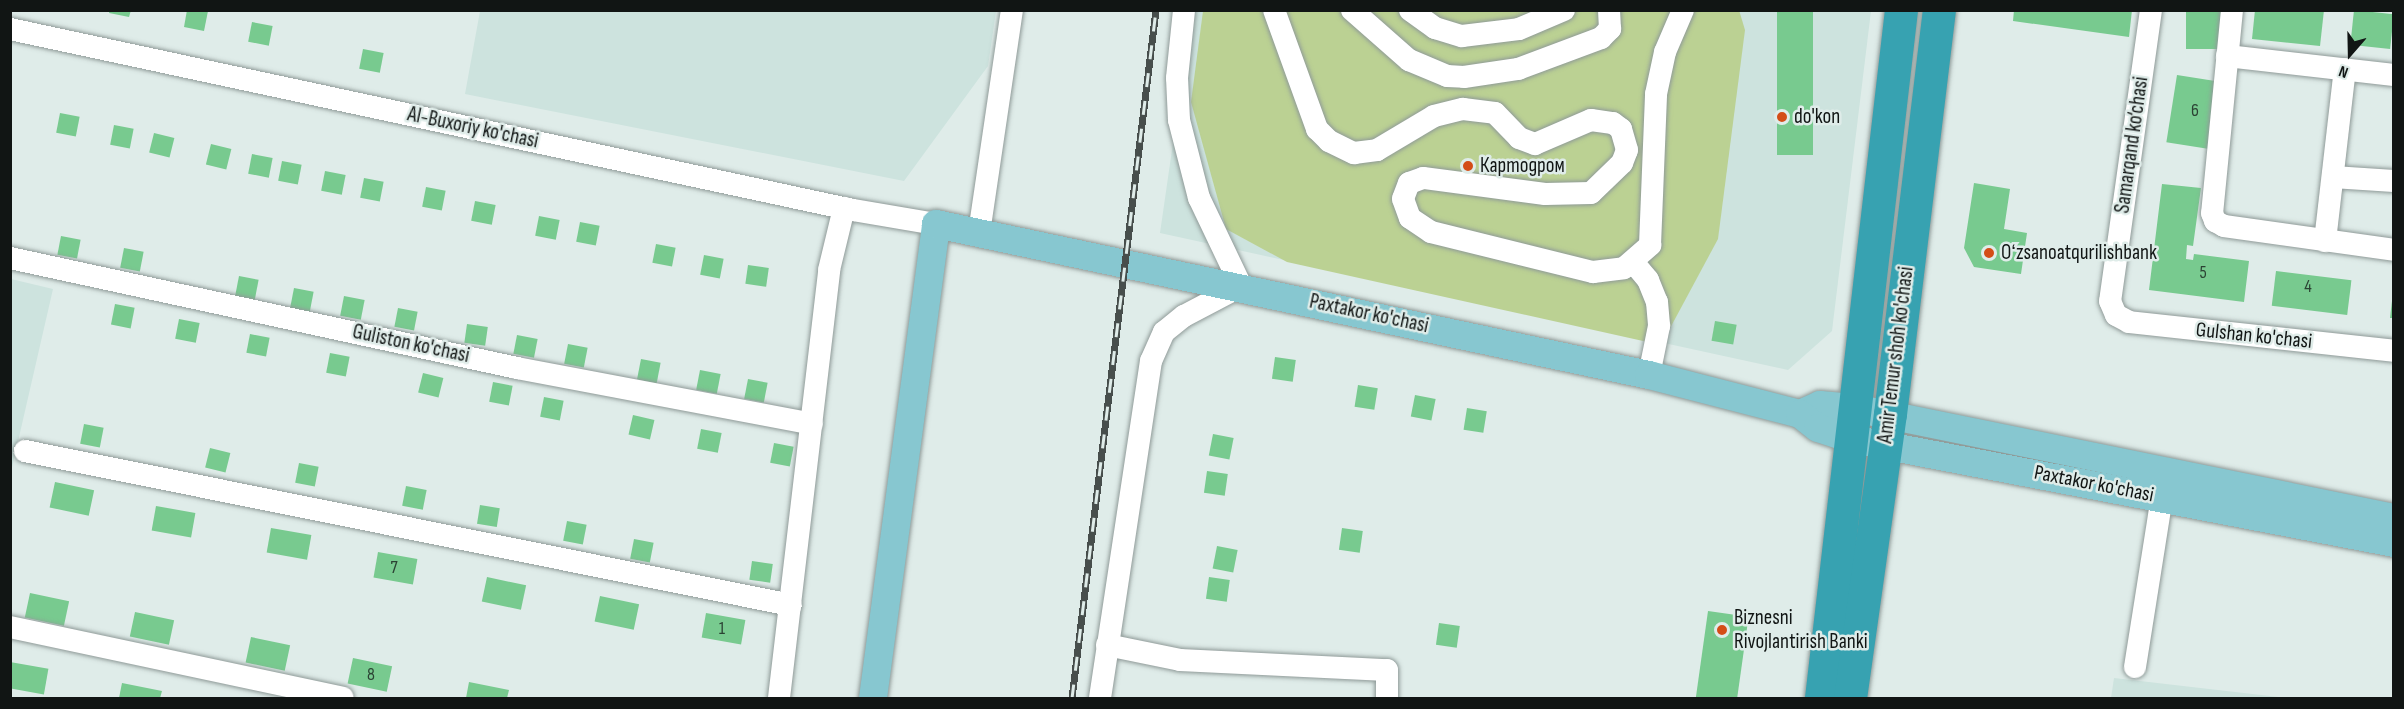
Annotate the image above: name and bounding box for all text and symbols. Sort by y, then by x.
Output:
north arrow [2320,24,2380,84]
text: N [2336,61,2351,82]
street label: Samarqand ko‘chasi [2110,75,2154,215]
house number: 6 [2191,100,2199,122]
street label: Al-Buxoriy ko'chasi [405,102,541,154]
place label: do'kon [1794,104,1840,130]
marker: do'kon [1775,110,1789,124]
place label: Картодром [1480,153,1565,179]
marker: Картодром [1461,159,1475,173]
place label: Oʻzsanoatqurilishbank [2001,240,2157,266]
marker: Oʻzsanoatqurilishbank [1982,246,1996,260]
house number: 5 [2199,262,2207,284]
street label: Amir Temur shoh ko'chasi [1873,265,1919,445]
house number: 4 [2304,276,2312,298]
street label: Paxtakor ko'chasi [1307,289,1431,339]
street label: Gulshan ko'chasi [2195,317,2313,355]
street label: Guliston ko'chasi [350,319,472,369]
street label: Paxtakor ko'chasi [2032,460,2156,508]
house number: 7 [390,557,398,579]
place label: Biznesni Rivojlantirish Banki [1734,605,1868,655]
house number: 1 [719,618,725,640]
marker: Biznesni Rivojlantirish Banki [1715,623,1729,637]
house number: 8 [367,664,375,686]

